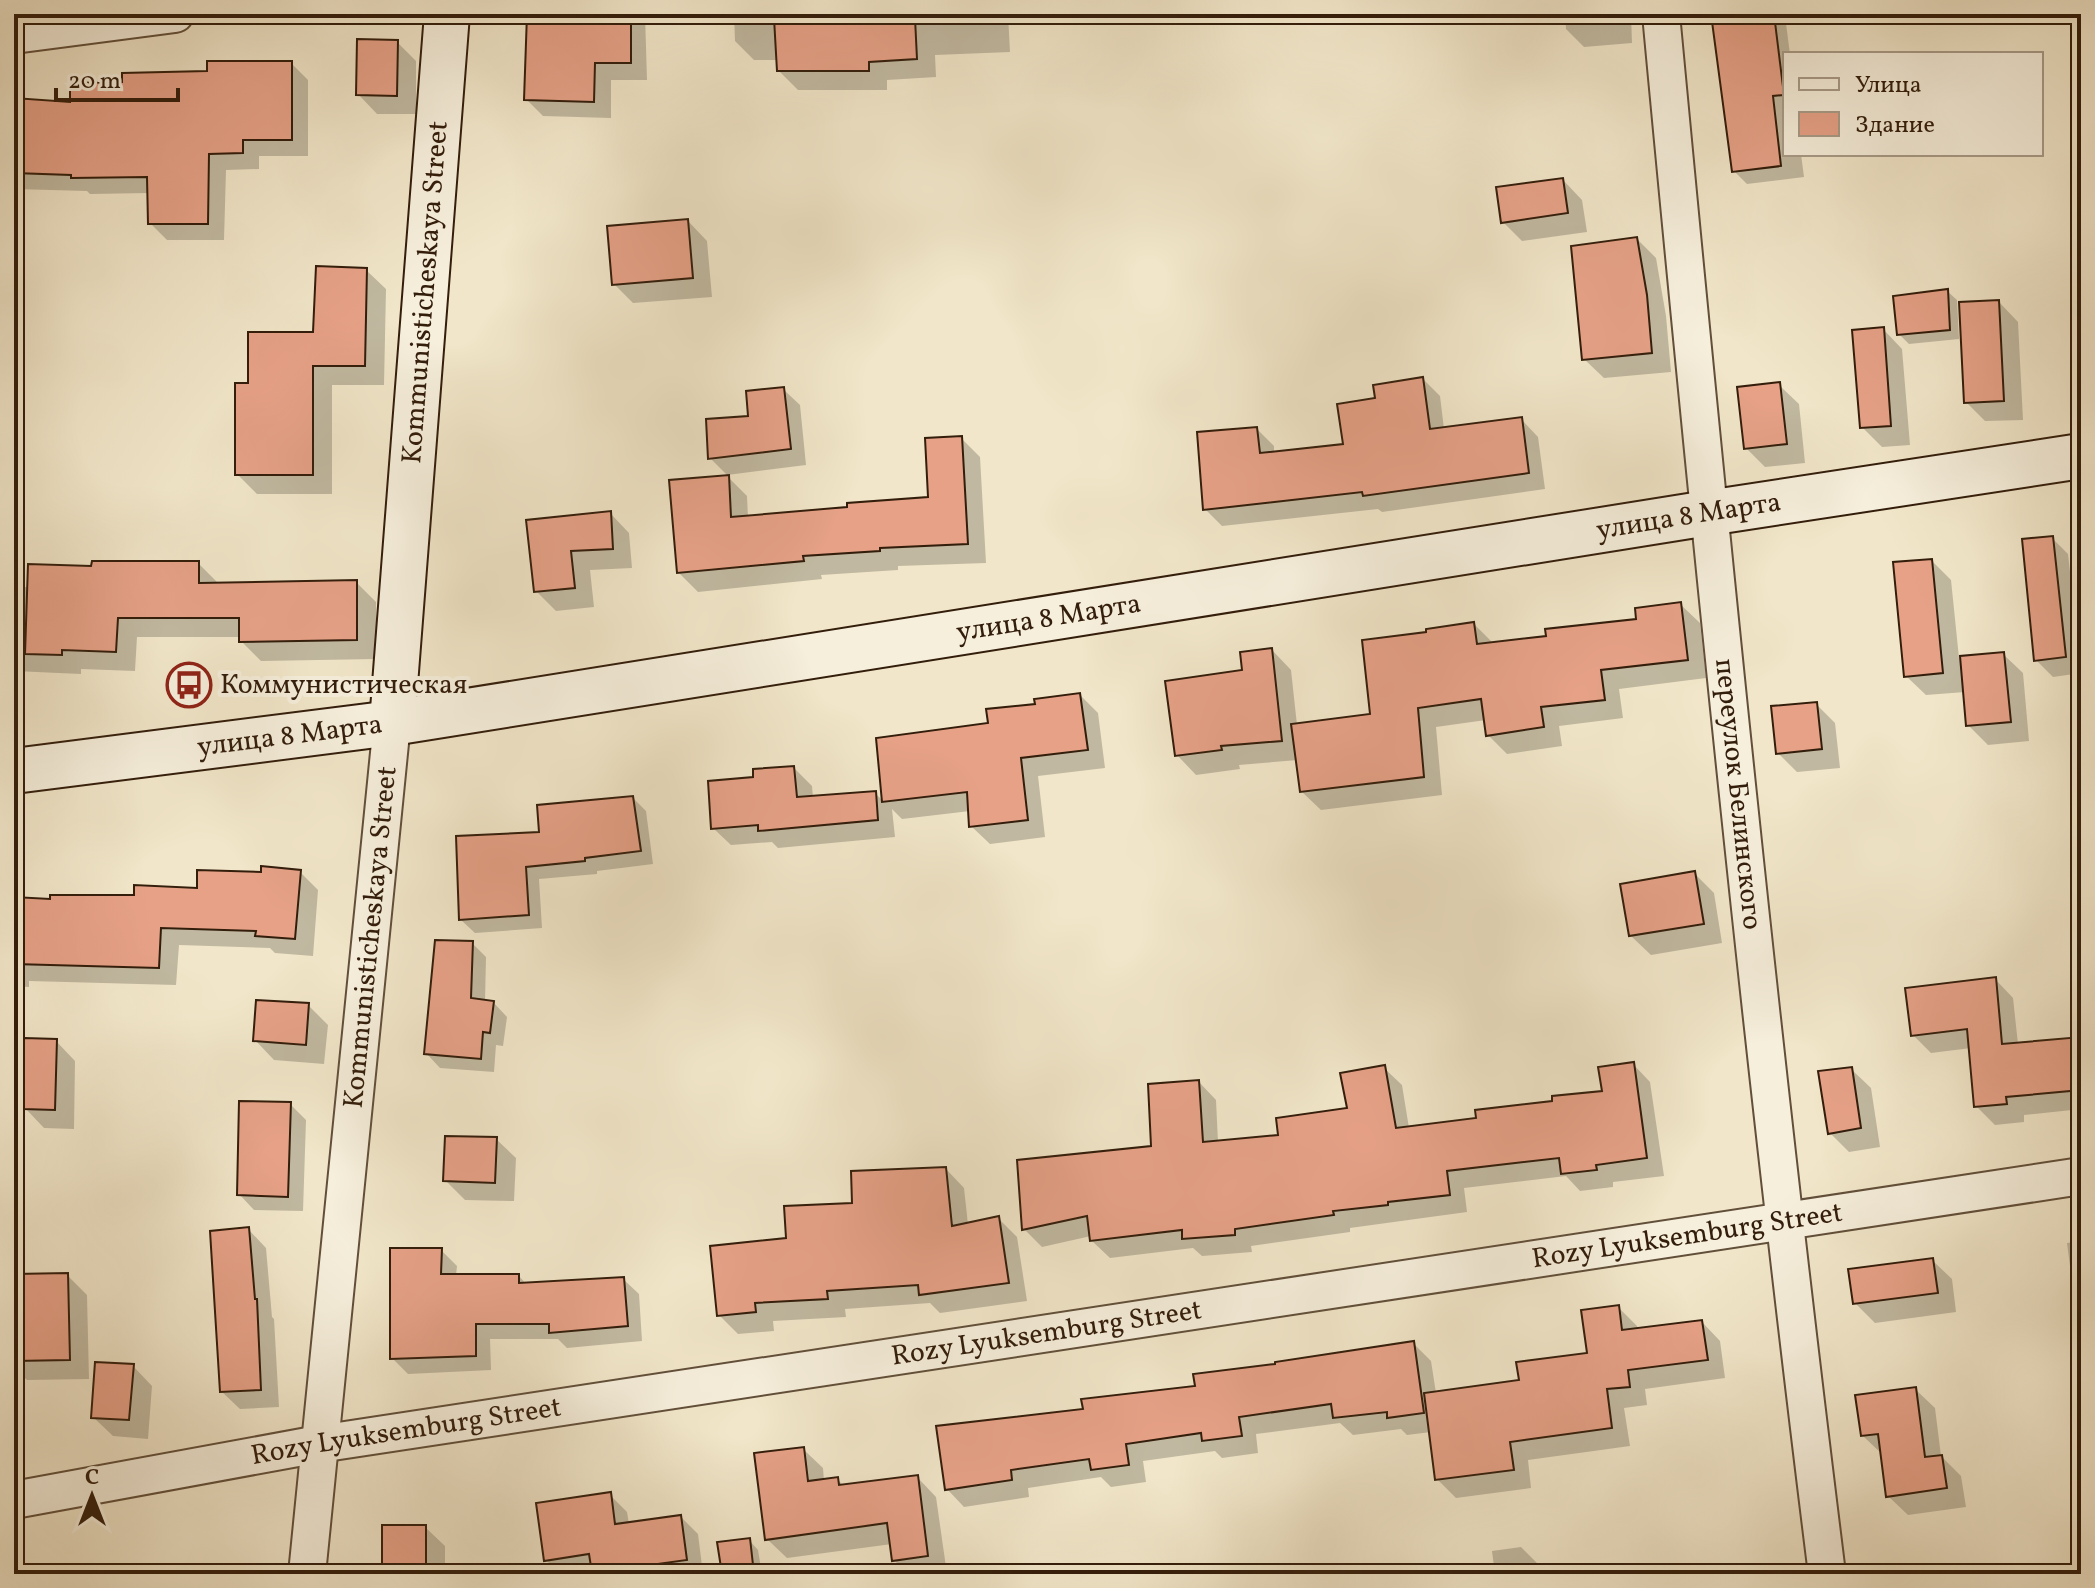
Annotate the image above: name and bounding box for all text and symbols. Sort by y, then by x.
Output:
scale bar [56,52,178,102]
legend [1783,52,2043,156]
text: 20 m [68,65,121,99]
text: Улица [1855,69,1922,103]
text: Здание [1855,109,1935,143]
street label: Kommunisticheskaya Street [393,119,458,465]
street label: улица 8 Марта [1593,483,1784,550]
street label: улица 8 Марта [953,584,1144,652]
street label: переулок Белинского [1705,657,1772,932]
bus stop icon: Коммунистическая [165,661,213,709]
place label: Коммунистическая [220,666,467,705]
street label: улица 8 Марта [195,705,385,767]
street label: Kommunisticheskaya Street [334,764,407,1110]
street label: Rozy Lyuksemburg Street [1529,1193,1845,1279]
street label: Rozy Lyuksemburg Street [889,1290,1205,1376]
street label: Rozy Lyuksemburg Street [248,1388,564,1476]
north arrow [52,1456,132,1536]
text: С [85,1463,99,1494]

